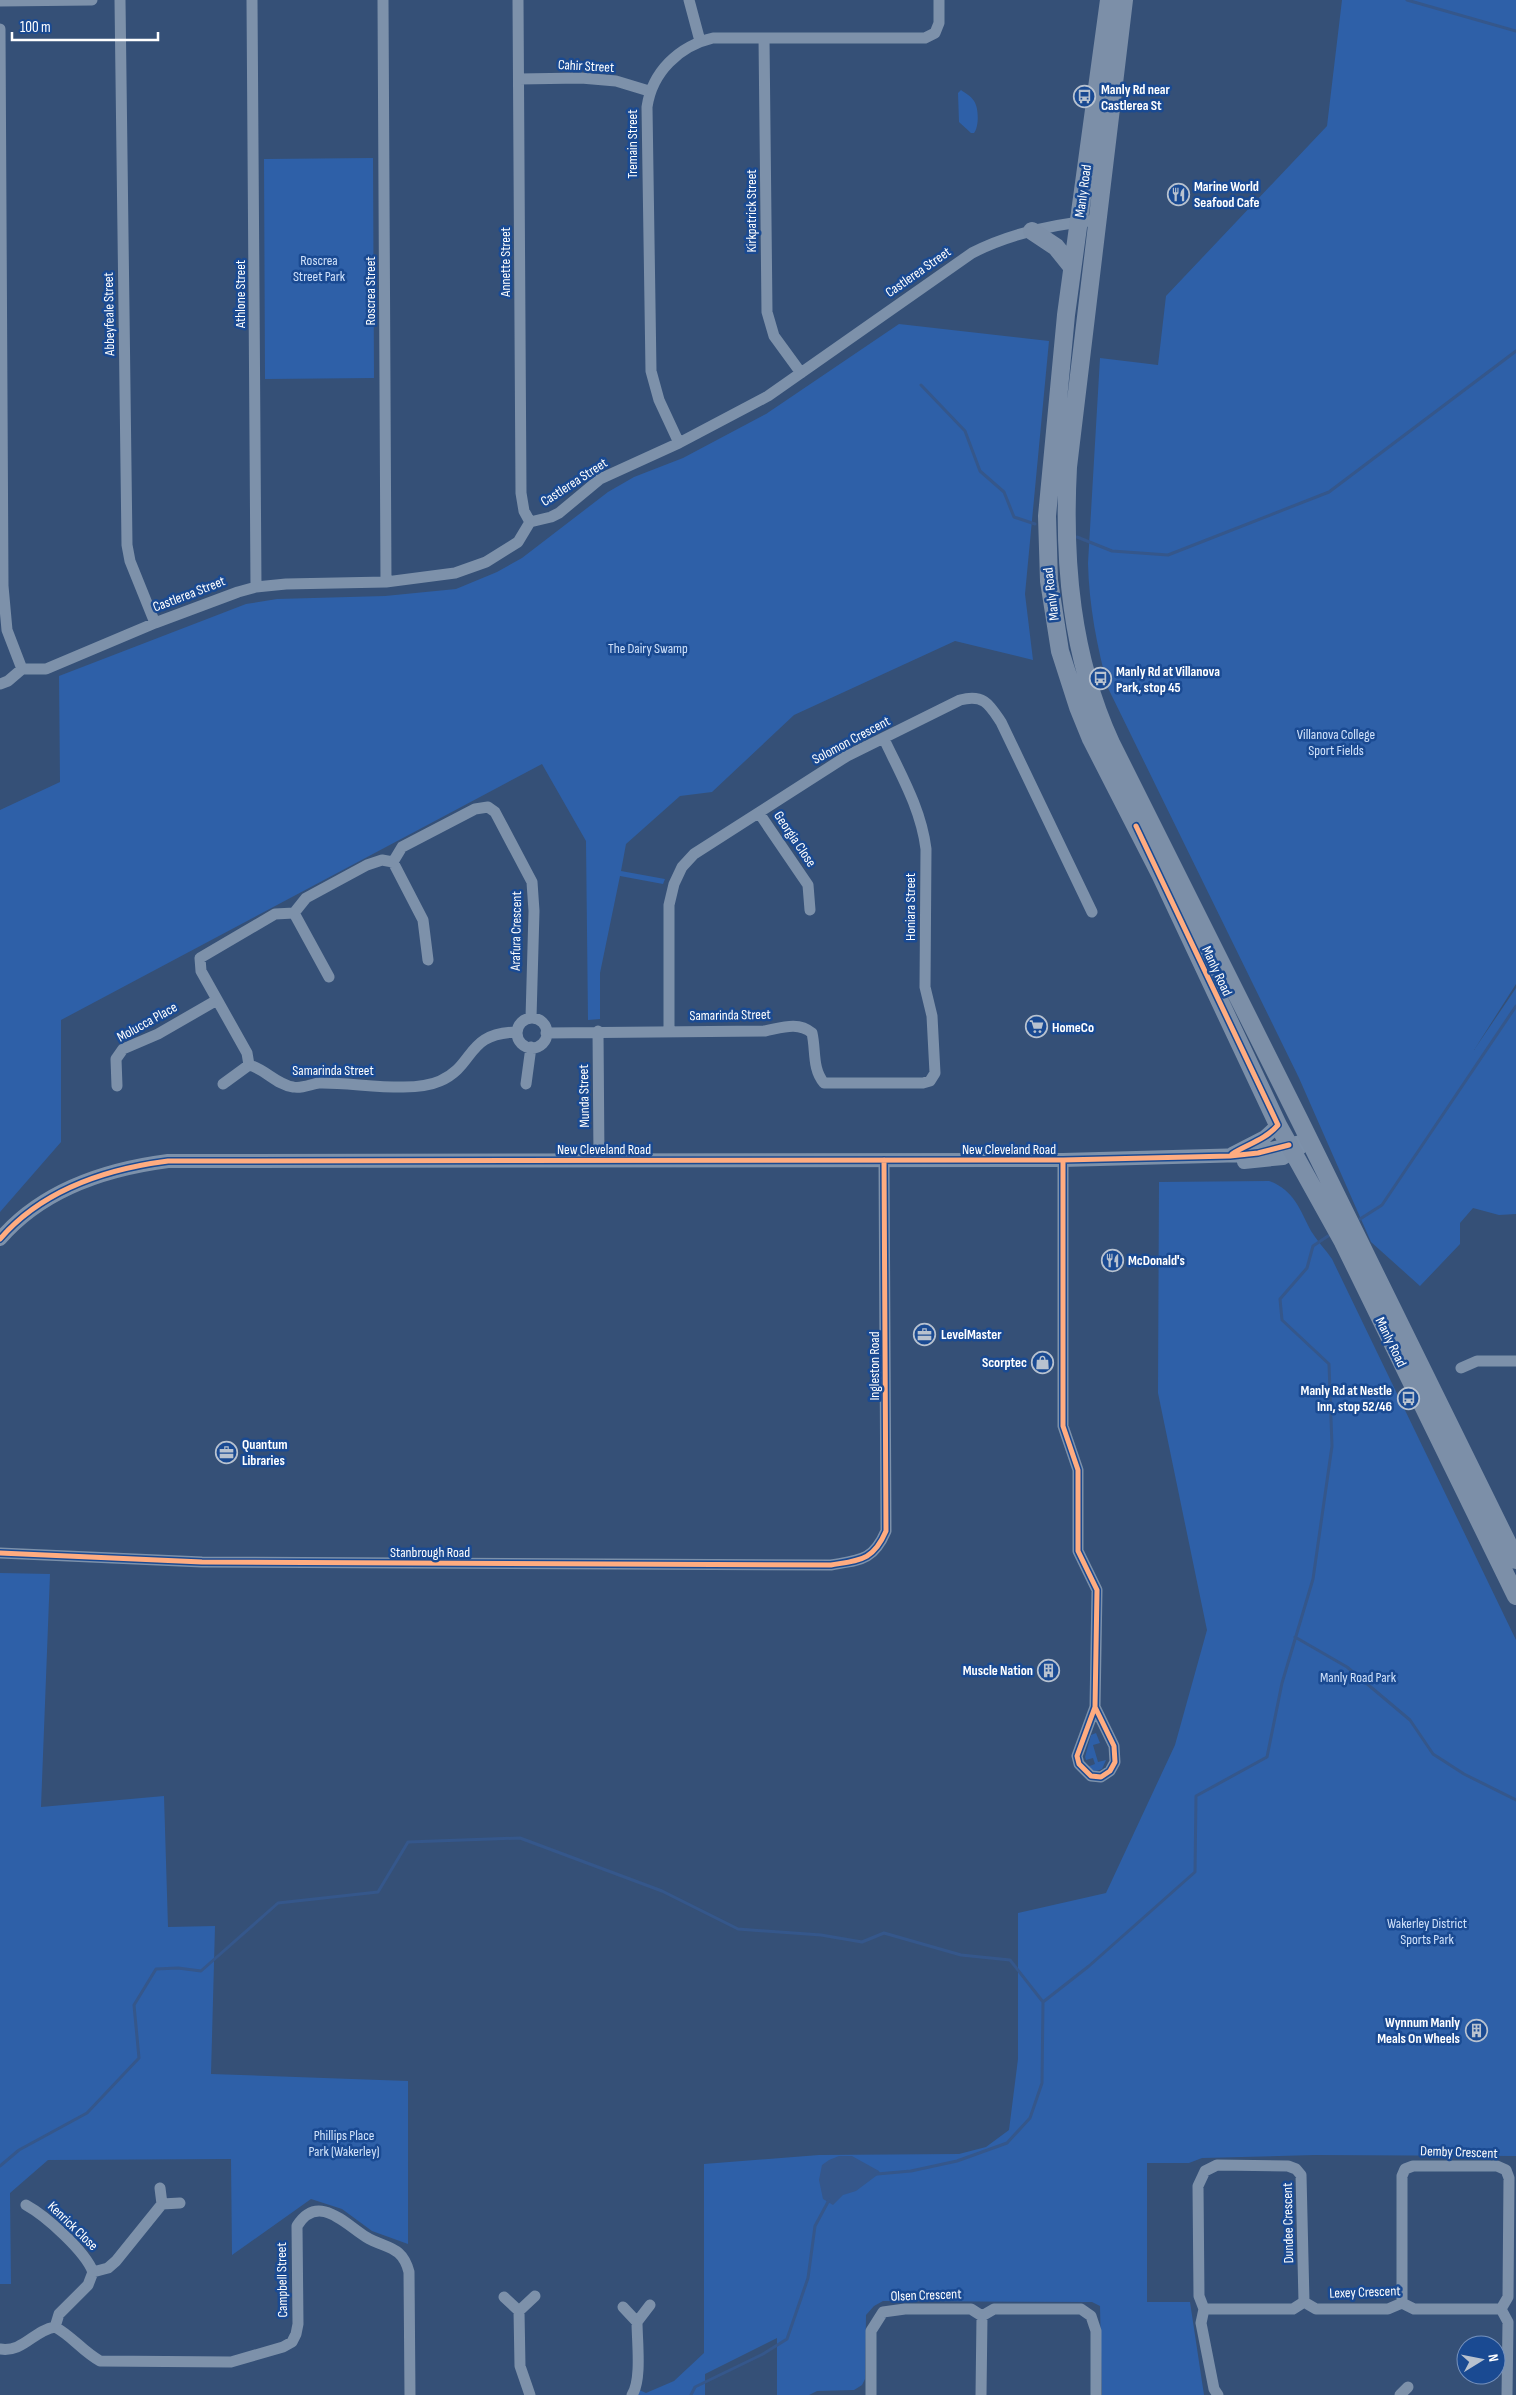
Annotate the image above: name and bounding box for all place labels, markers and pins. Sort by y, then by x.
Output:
place label: Manly Rd near Castlerea St [1101,81,1171,114]
bus stop icon: Manly Rd near Castlerea St [1073,85,1097,109]
place label: Marine World Seafood Cafe [1194,178,1260,211]
restaurant icon: Marine World Seafood Cafe [1166,182,1190,206]
place label: Manly Rd at Villanova Park, stop 45 [1116,663,1220,696]
bus stop icon: Manly Rd at Villanova Park, stop 45 [1088,667,1112,691]
supermarket icon: HomeCo [1024,1015,1048,1039]
place label: HomeCo [1052,1019,1094,1036]
restaurant icon: McDonald's [1100,1248,1124,1272]
place label: McDonald's [1128,1252,1185,1269]
office icon: LevelMaster [913,1322,937,1346]
place label: LevelMaster [941,1326,1002,1343]
shop icon: Scorptec [1031,1350,1055,1374]
place label: Scorptec [982,1354,1027,1371]
place label: Manly Rd at Nestle Inn, stop 52/46 [1301,1382,1392,1415]
bus stop icon: Manly Rd at Nestle Inn, stop 52/46 [1396,1386,1420,1410]
place label: Quantum Libraries [242,1436,287,1469]
office icon: Quantum Libraries [214,1440,238,1464]
building icon: Muscle Nation [1037,1658,1061,1682]
place label: Muscle Nation [963,1662,1033,1679]
place label: Wynnum Manly Meals On Wheels [1377,2014,1460,2047]
building icon: Wynnum Manly Meals On Wheels [1464,2018,1488,2042]

